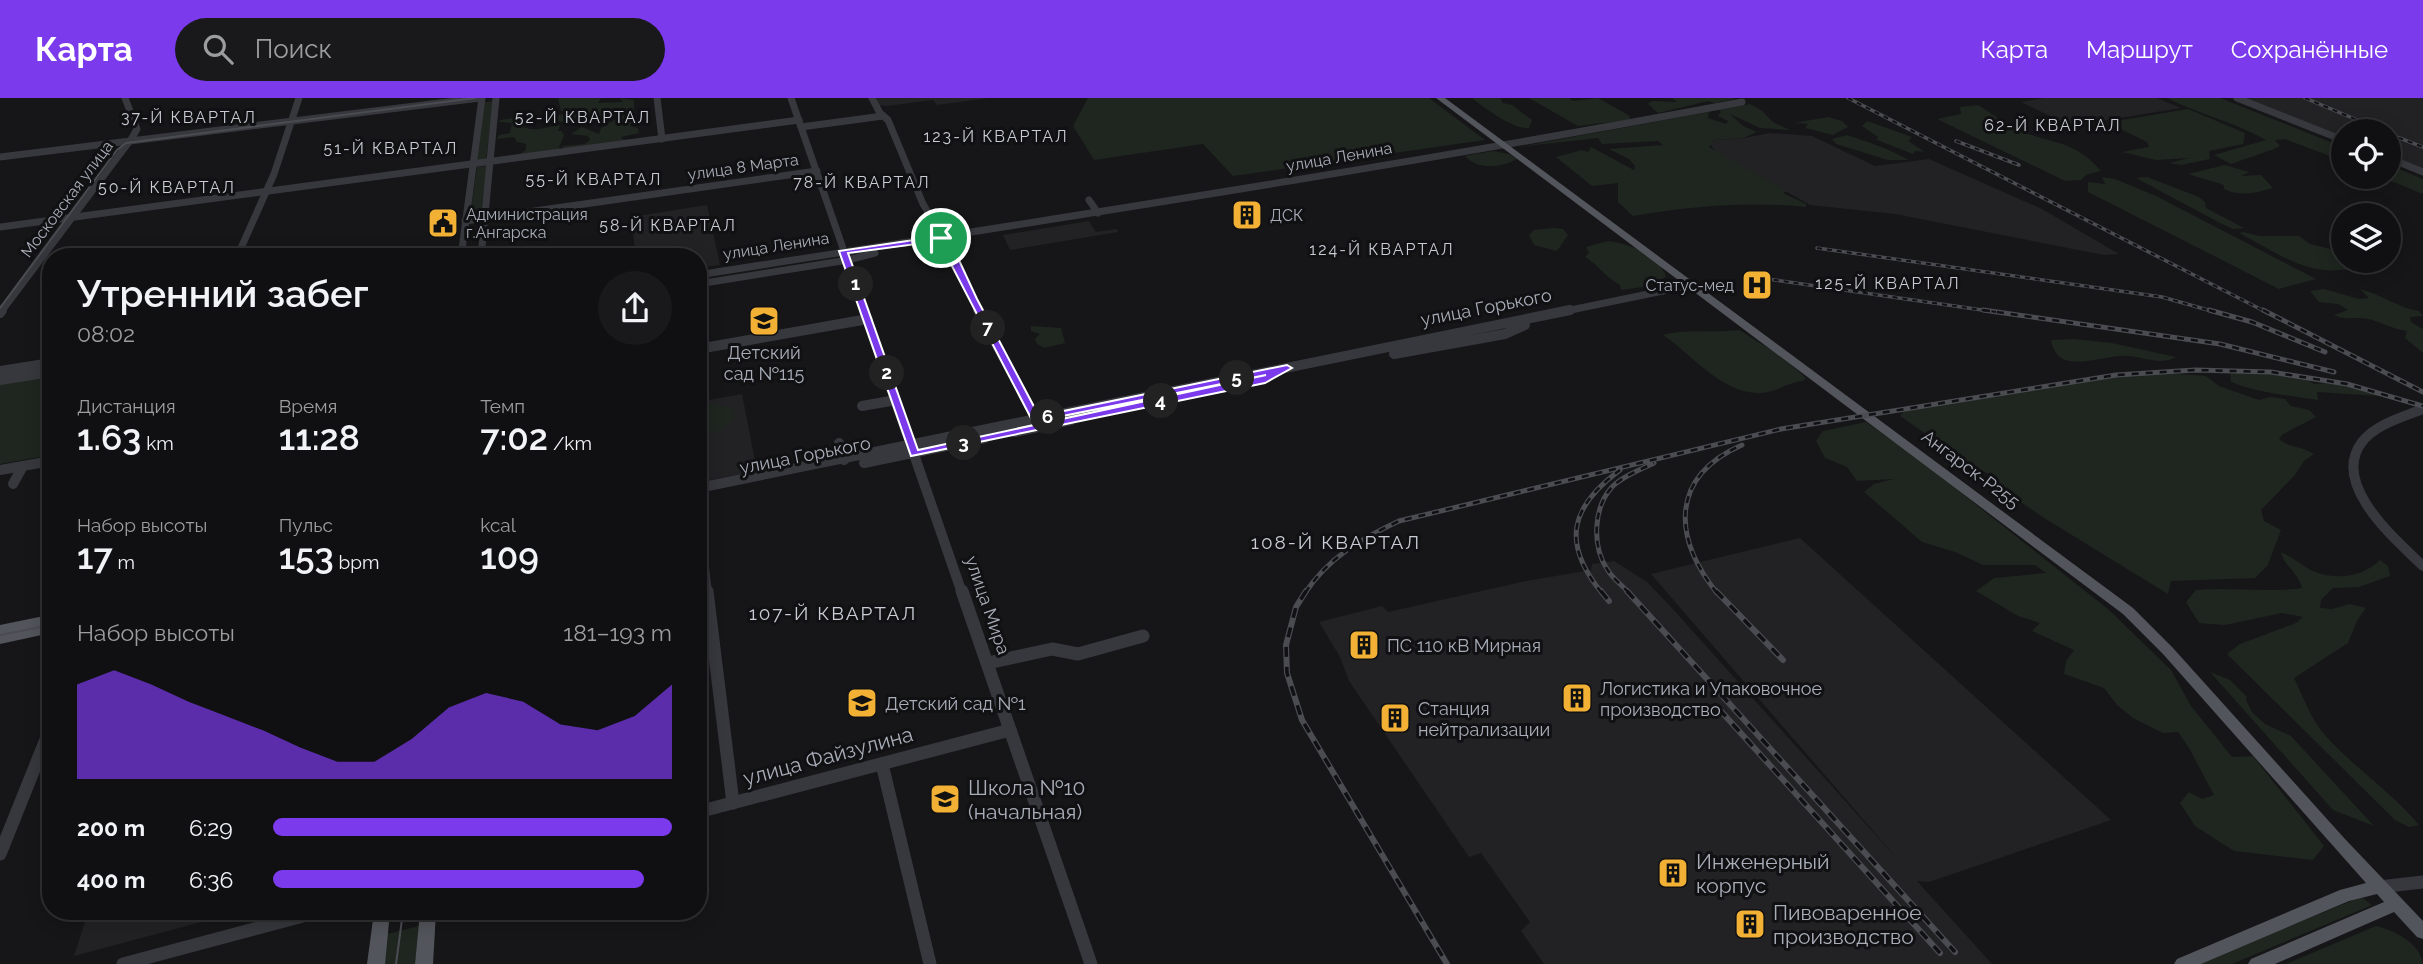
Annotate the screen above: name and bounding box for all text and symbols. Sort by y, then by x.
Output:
search box [175,18,665,81]
text: Карта [35,30,133,69]
icon: search [199,30,237,68]
text: Поиск [255,34,332,64]
text: Карта [1980,35,2048,64]
text: Маршрут [2086,35,2193,64]
text: Сохранённые [2231,35,2388,64]
district label: 37-Й КВАРТАЛ [121,108,257,127]
district label: 52-Й КВАРТАЛ [515,108,651,127]
district label: 62-Й КВАРТАЛ [1984,116,2122,135]
map controls [2331,119,2401,273]
button: locate [2331,119,2401,189]
district label: 123-Й КВАРТАЛ [923,127,1069,146]
street label: Московская улица [17,137,117,261]
street label: улица Ленина [1285,138,1393,176]
district label: 51-Й КВАРТАЛ [324,139,458,158]
street label: улица 8 Марта [686,150,800,184]
district label: 55-Й КВАРТАЛ [526,170,662,189]
district label: 78-Й КВАРТАЛ [793,173,931,192]
district label: 50-Й КВАРТАЛ [98,178,236,197]
building icon: ДСК [1230,198,1264,232]
button: layers [2331,203,2401,273]
place label: Администрация г.Ангарска [466,205,588,242]
public building icon: Администрация г.Ангарска [426,206,460,240]
place label: ДСК [1270,206,1303,225]
pin [911,208,971,268]
district label: 58-Й КВАРТАЛ [599,216,737,235]
icon: arrive [922,219,960,257]
street label: улица Ленина [722,228,830,264]
district label: 124-Й КВАРТАЛ [1309,240,1455,259]
pin: 1 [838,266,874,302]
hospital icon: Статус-мед [1740,268,1774,302]
text: Утренний забег [77,271,369,316]
button: share [598,271,672,345]
text: 1 [851,272,860,294]
district label: 125-Й КВАРТАЛ [1815,274,1961,293]
place label: Статус-мед [1645,276,1734,295]
street label: улица Горького [1419,284,1554,330]
school or university icon: Детский сад №115 [747,304,781,338]
pin: 7 [970,310,1006,345]
text: 7 [982,316,993,338]
text: 08:02 [77,320,135,347]
place label: Детский сад №115 [724,342,804,384]
pin: 2 [870,356,904,390]
pin: 5 [1220,360,1254,396]
text: 2 [881,361,892,383]
text: 5 [1231,366,1242,388]
pin: 4 [1144,384,1178,418]
text: 4 [1155,389,1166,411]
text: Дистанция [77,395,176,417]
text: Время [279,395,337,417]
text: Темп [480,395,525,417]
pin: 6 [1030,400,1066,434]
text: 6 [1042,405,1053,427]
text: 1.63 [77,417,141,458]
text: 11:28 [279,417,360,458]
text: 7:02 [480,417,548,458]
street label: Ангарск-Р255 [1918,425,2024,513]
pin: 3 [946,426,982,460]
text: 3 [958,431,969,453]
text: km [141,432,174,454]
text: /km [548,432,592,454]
street label: улица Горького [738,432,873,478]
text: Набор высоты [77,514,207,536]
text: Пульс [279,514,333,536]
text: kcal [480,514,516,536]
district label: 108-Й КВАРТАЛ [1251,531,1421,553]
text: 17 [77,536,113,577]
text: 153 [279,536,334,577]
text: 109 [480,536,539,577]
text: m [113,551,135,573]
text: bpm [334,551,379,573]
street label: улица Мира [961,553,1015,657]
district label: 107-Й КВАРТАЛ [749,602,917,624]
text: Набор высоты [77,619,235,646]
text: 181–193 m [563,619,672,646]
building icon: ПС 110 кВ Мирная [1347,628,1381,662]
place label: ПС 110 кВ Мирная [1387,635,1541,656]
place label: Логистика и Упаковочное производство [1600,678,1822,720]
building icon: Логистика и Упаковочное производство [1560,681,1594,715]
school or university icon: Детский сад №1 [845,686,879,720]
place label: Детский сад №1 [885,693,1026,714]
place label: Станция нейтрализации [1418,698,1550,740]
building icon: Станция нейтрализации [1378,701,1412,735]
street label: улица Файзулина [740,721,916,791]
place label: Школа №10 (начальная) [968,775,1085,824]
school or university icon: Школа №10 (начальная) [928,782,962,816]
text: 200 m [77,814,145,841]
text: 6:29 [189,814,233,841]
place label: Инженерный корпус [1696,849,1830,898]
building icon: Инженерный корпус [1656,856,1690,890]
text: 400 m [77,866,145,893]
text: 6:36 [189,866,233,893]
place label: Пивоваренное производство [1773,900,1921,949]
building icon: Пивоваренное производство [1733,907,1767,941]

